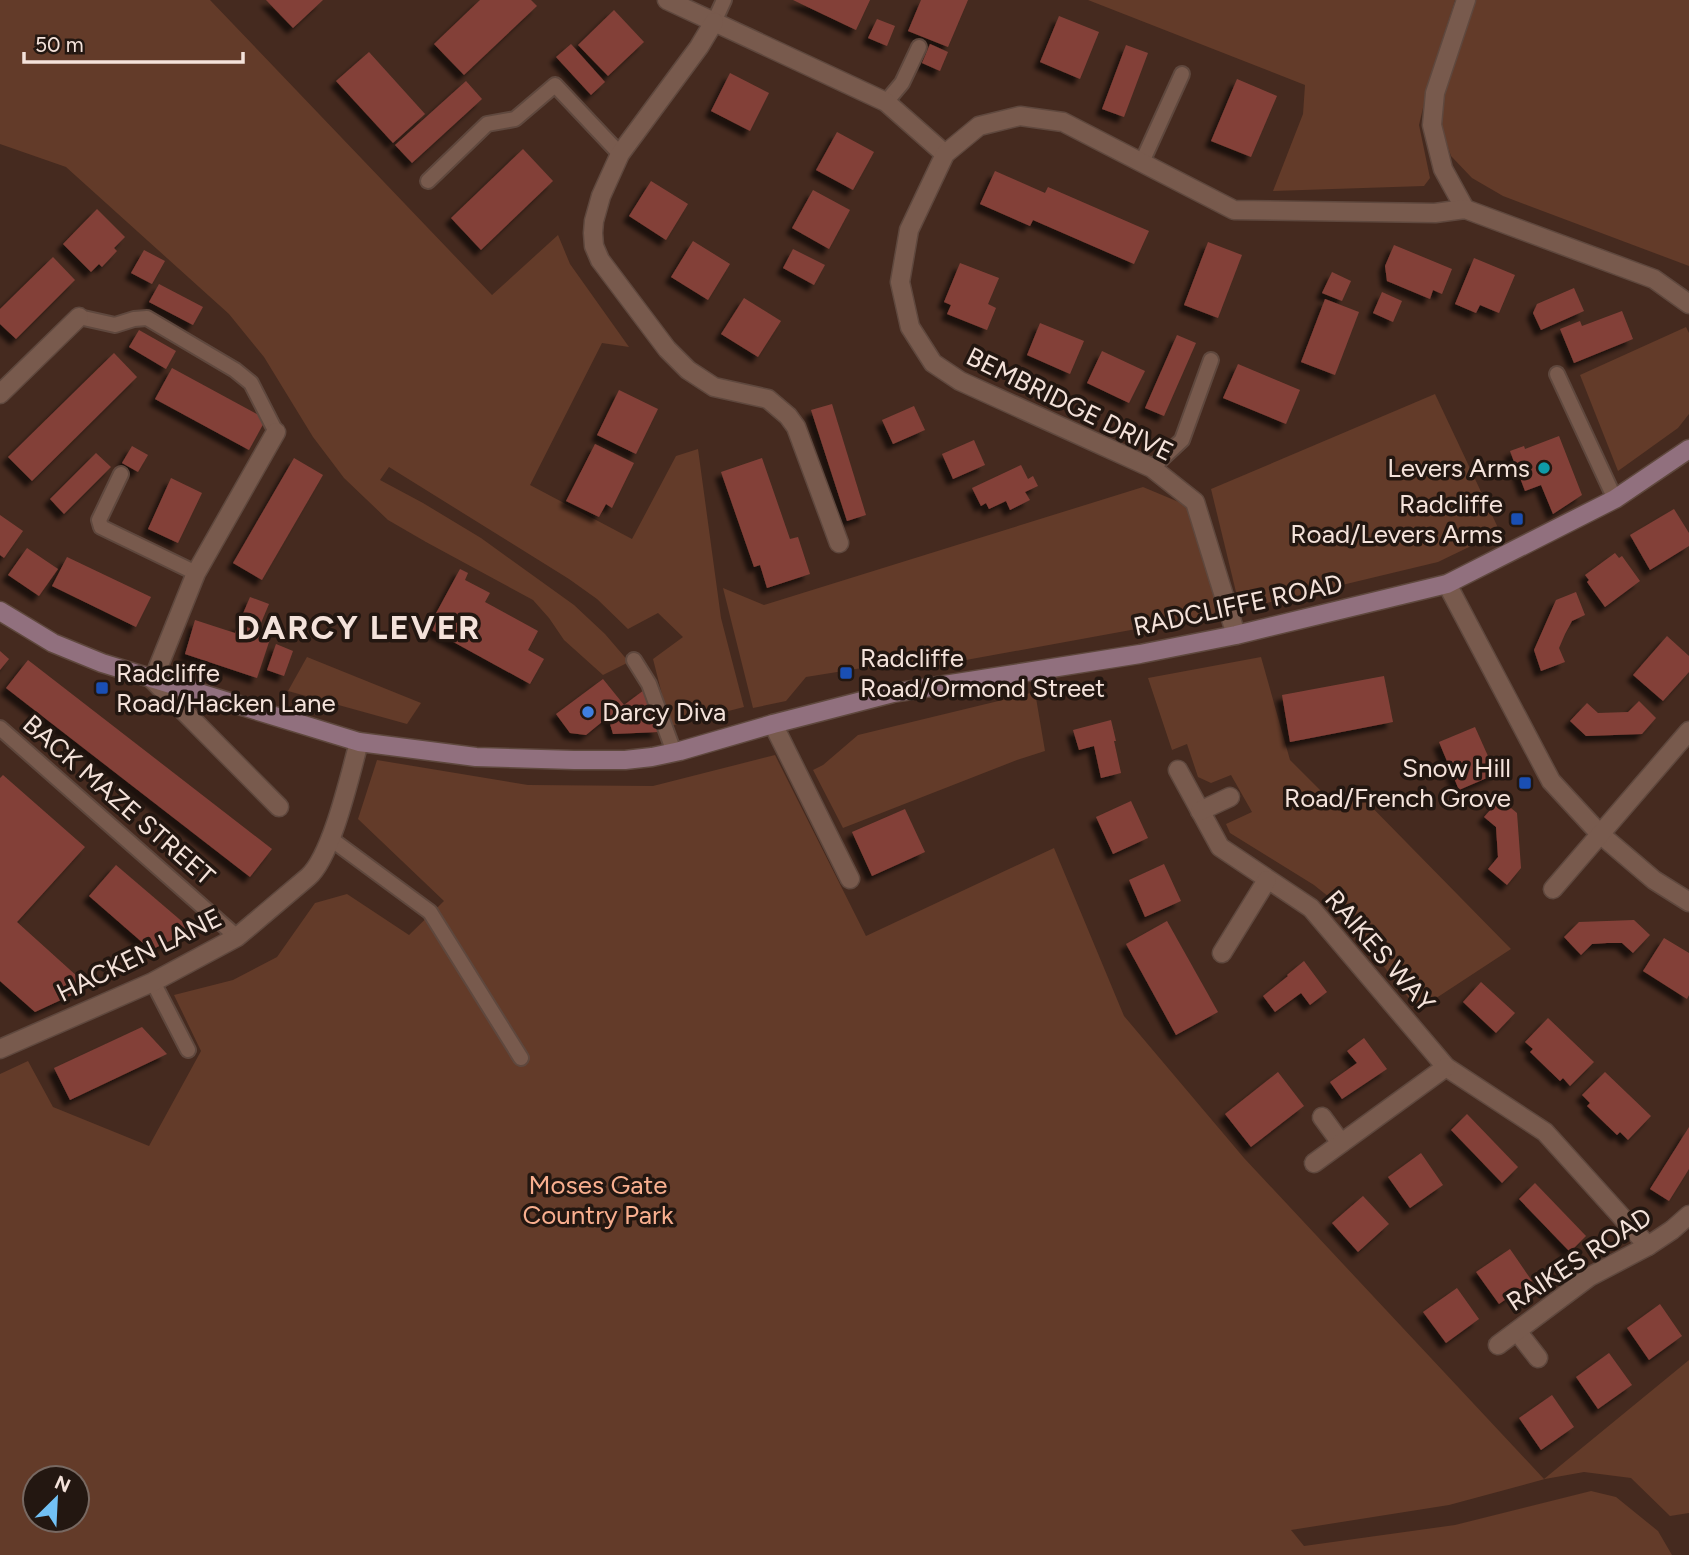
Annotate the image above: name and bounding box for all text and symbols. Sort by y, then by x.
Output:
scale bar [24,21,243,65]
text: 50 m [35,32,84,57]
street label: BEMBRIDGE DRIVE [961,340,1179,468]
place label: Levers Arms [1387,452,1530,484]
marker: Levers Arms [1536,460,1552,476]
place label: Radcliffe Road/Levers Arms [1290,488,1503,550]
marker: Radcliffe Road/Levers Arms [1509,511,1525,527]
street label: RADCLIFFE ROAD [1130,567,1346,643]
district label: DARCY LEVER [237,608,481,647]
place label: Radcliffe Road/Ormond Street [860,642,1105,704]
place label: Radcliffe Road/Hacken Lane [116,657,336,719]
marker: Radcliffe Road/Ormond Street [838,665,854,681]
marker: Radcliffe Road/Hacken Lane [94,680,110,696]
place label: Darcy Diva [602,696,726,728]
marker: Darcy Diva [580,704,596,720]
street label: BACK MAZE STREET [17,708,222,892]
place label: Snow Hill Road/French Grove [1284,752,1511,814]
marker: Snow Hill Road/French Grove [1517,775,1533,791]
street label: RAIKES WAY [1318,883,1442,1019]
street label: HACKEN LANE [51,901,227,1009]
park label: Moses Gate Country Park [522,1169,674,1231]
street label: RAIKES ROAD [1500,1200,1658,1318]
north arrow [21,1464,91,1534]
text: N [51,1470,74,1497]

